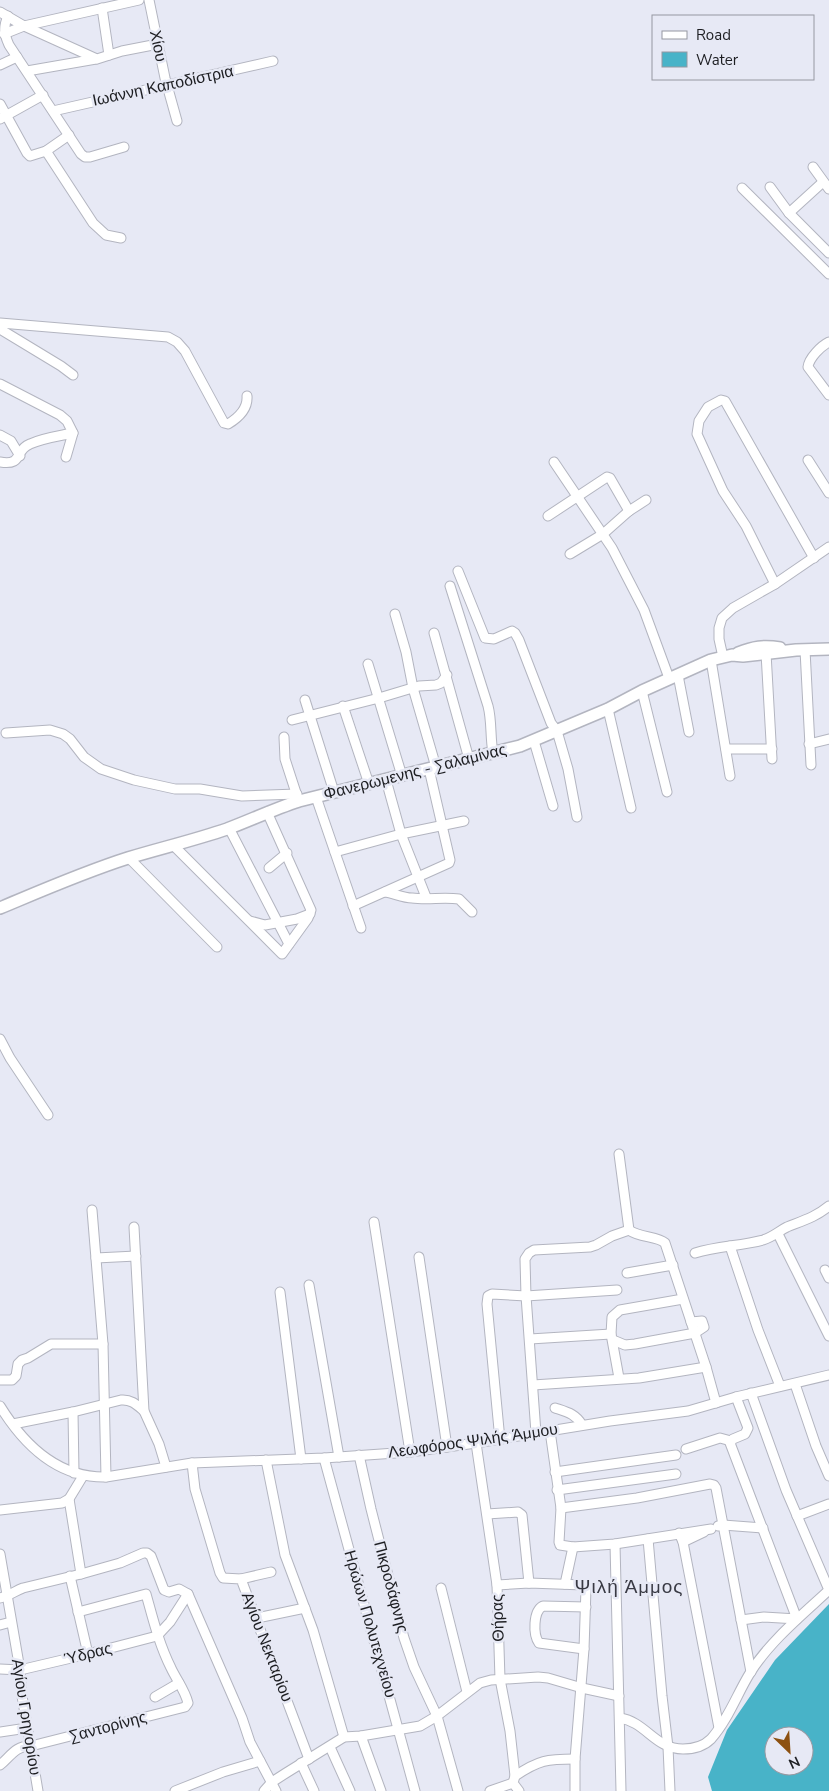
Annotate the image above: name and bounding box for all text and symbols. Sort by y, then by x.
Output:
legend [652,15,814,80]
text: Road [696,25,731,45]
street label: Χίου [144,28,172,64]
text: Water [696,50,739,70]
street label: Ιωάννη Καποδίστρια [90,60,236,112]
street label: Φανερωμενης - Σαλαμίνας [321,739,509,805]
street label: Λεωφόρος Ψιλής Άμμου [387,1418,559,1464]
street label: Πικροδάφνης [368,1539,414,1636]
street label: Ηρώων Πολυτεχνείου [338,1548,402,1700]
district label: Ψιλή Άμμος [575,1574,683,1600]
street label: Αγίου Νεκταρίου [236,1589,298,1705]
street label: Θήρας [486,1594,510,1642]
street label: Ύδρας [62,1637,115,1671]
street label: Αγίου Γρηγορίου [6,1657,46,1777]
street label: Σαντορίνης [67,1706,149,1748]
north arrow [764,1726,814,1776]
text: N [786,1752,803,1773]

